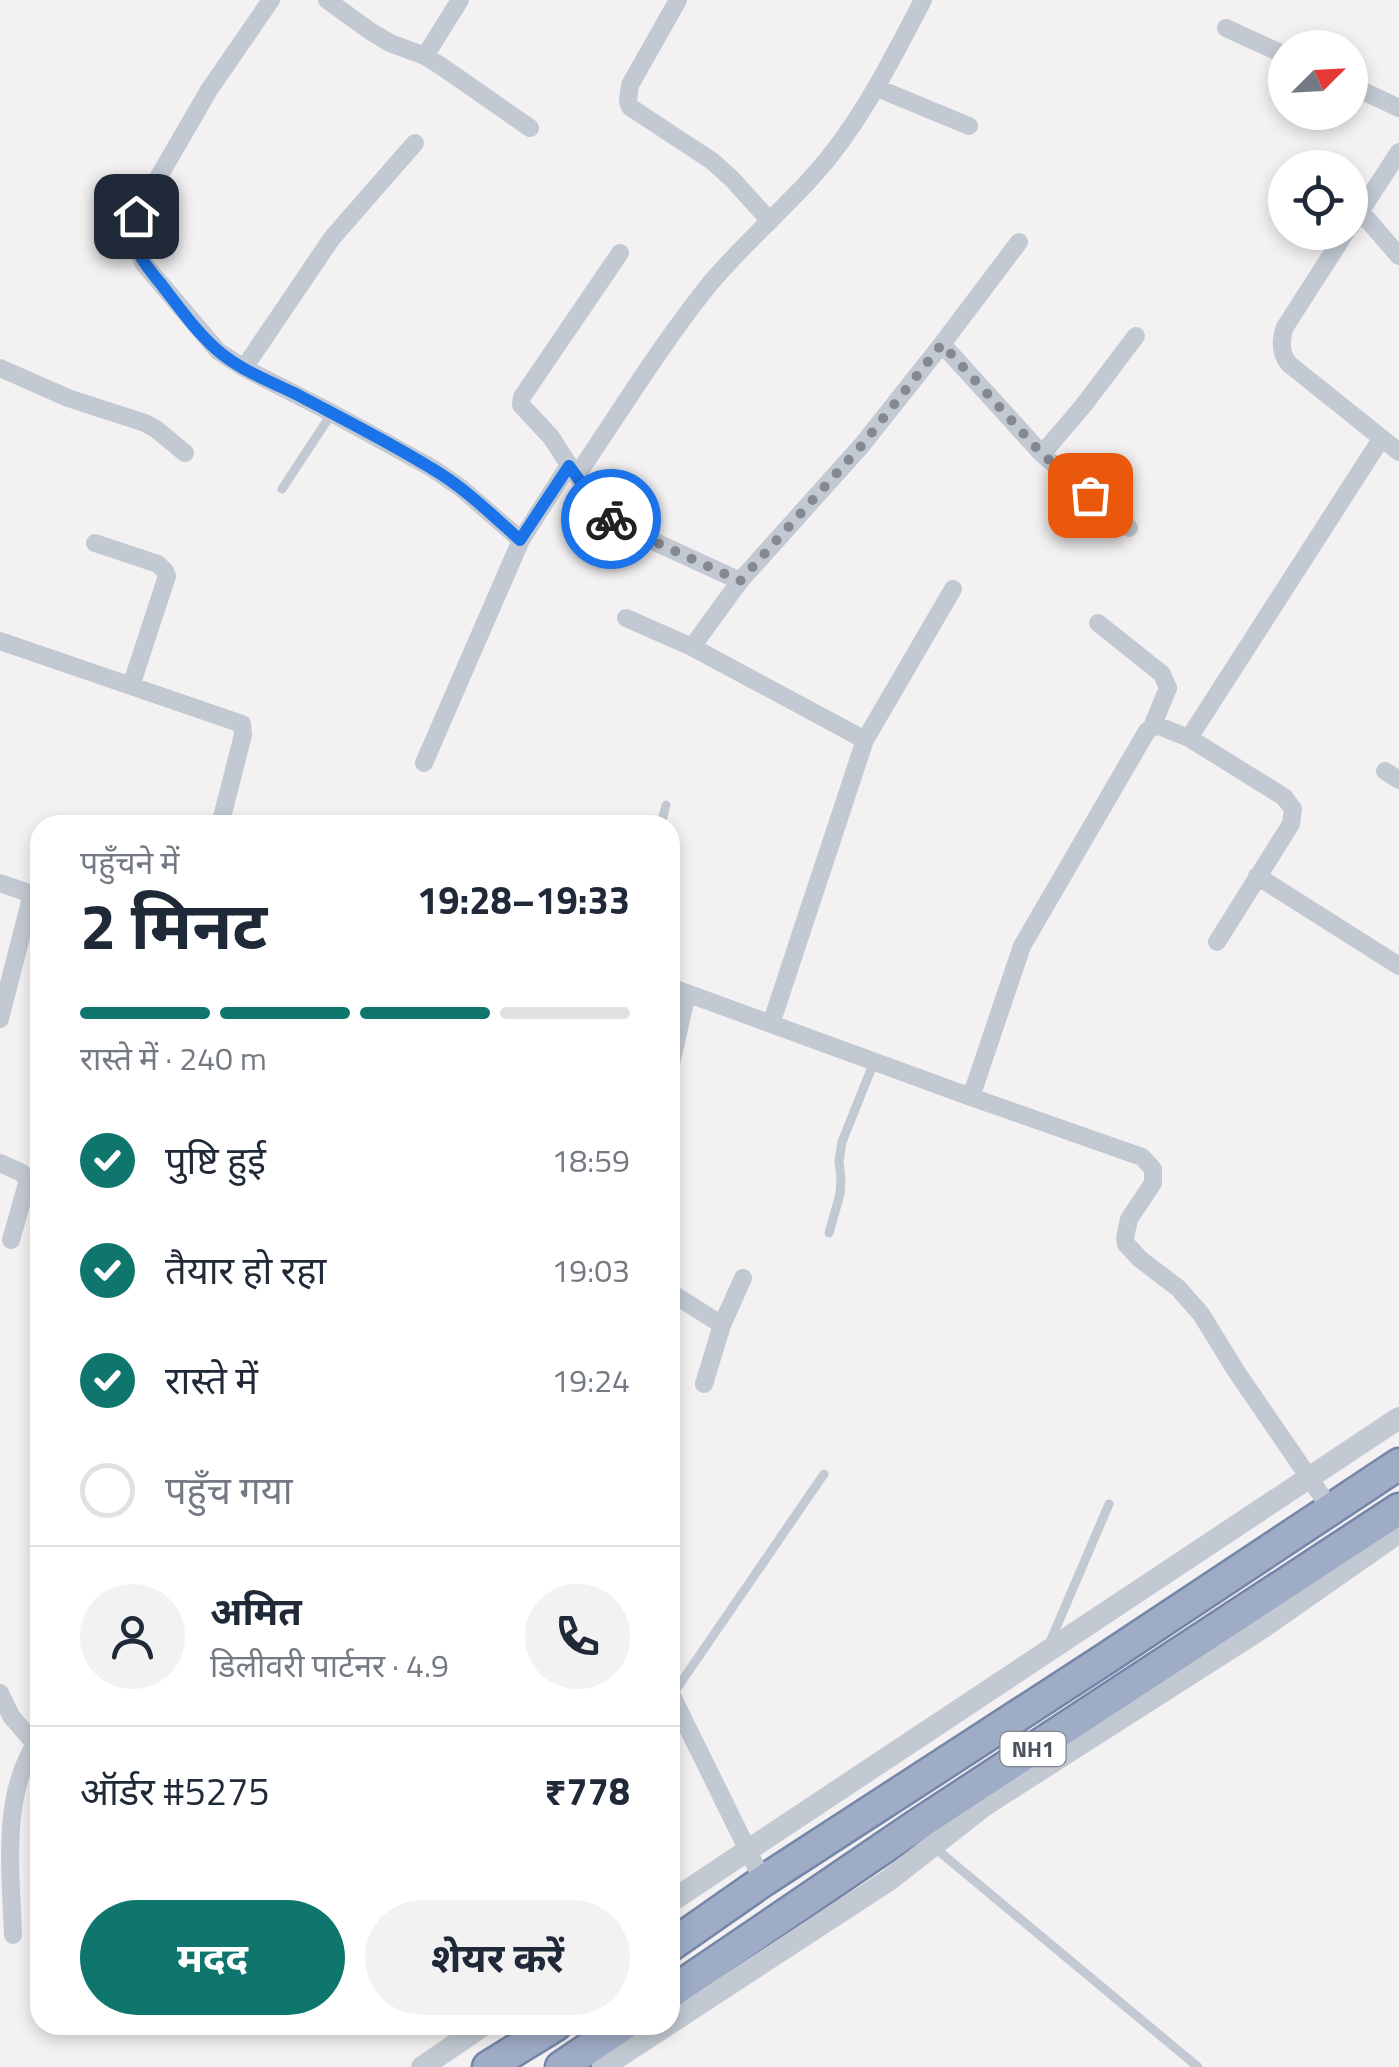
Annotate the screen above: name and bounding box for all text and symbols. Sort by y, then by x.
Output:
north arrow [1268,30,1368,130]
map controls [1268,30,1368,250]
button: locate [1268,150,1368,250]
pin [94,174,179,259]
icon: home [109,189,164,244]
pin [1048,453,1133,538]
icon: bag [1063,468,1118,523]
courier [561,469,661,569]
icon: bike [584,492,639,547]
text: पहुँचने में [80,838,179,886]
text: 19:28–19:33 [417,871,630,929]
text: 2 मिनट [80,875,267,974]
text: रास्ते में · 240 m [80,1034,267,1082]
text: पुष्टि हुई [165,1131,266,1189]
icon: check [80,1133,135,1188]
text: 18:59 [551,1136,630,1184]
text: तैयार हो रहा [165,1241,326,1299]
icon: check [80,1243,135,1298]
text: 19:03 [551,1246,630,1294]
text: रास्ते में [165,1351,258,1409]
icon: check [80,1353,135,1408]
text: 19:24 [551,1356,630,1404]
text: पहुँच गया [165,1461,293,1519]
text: अमित [210,1582,302,1640]
button: person [80,1584,185,1689]
button: phone [525,1584,630,1689]
text: डिलीवरी पार्टनर · 4.9 [210,1641,449,1689]
road number: NH1 [1000,1732,1066,1766]
text: ऑर्डर #5275 [80,1762,270,1820]
text: ₹778 [544,1762,630,1820]
button: मदद [80,1900,345,2015]
button: शेयर करें [365,1900,630,2015]

